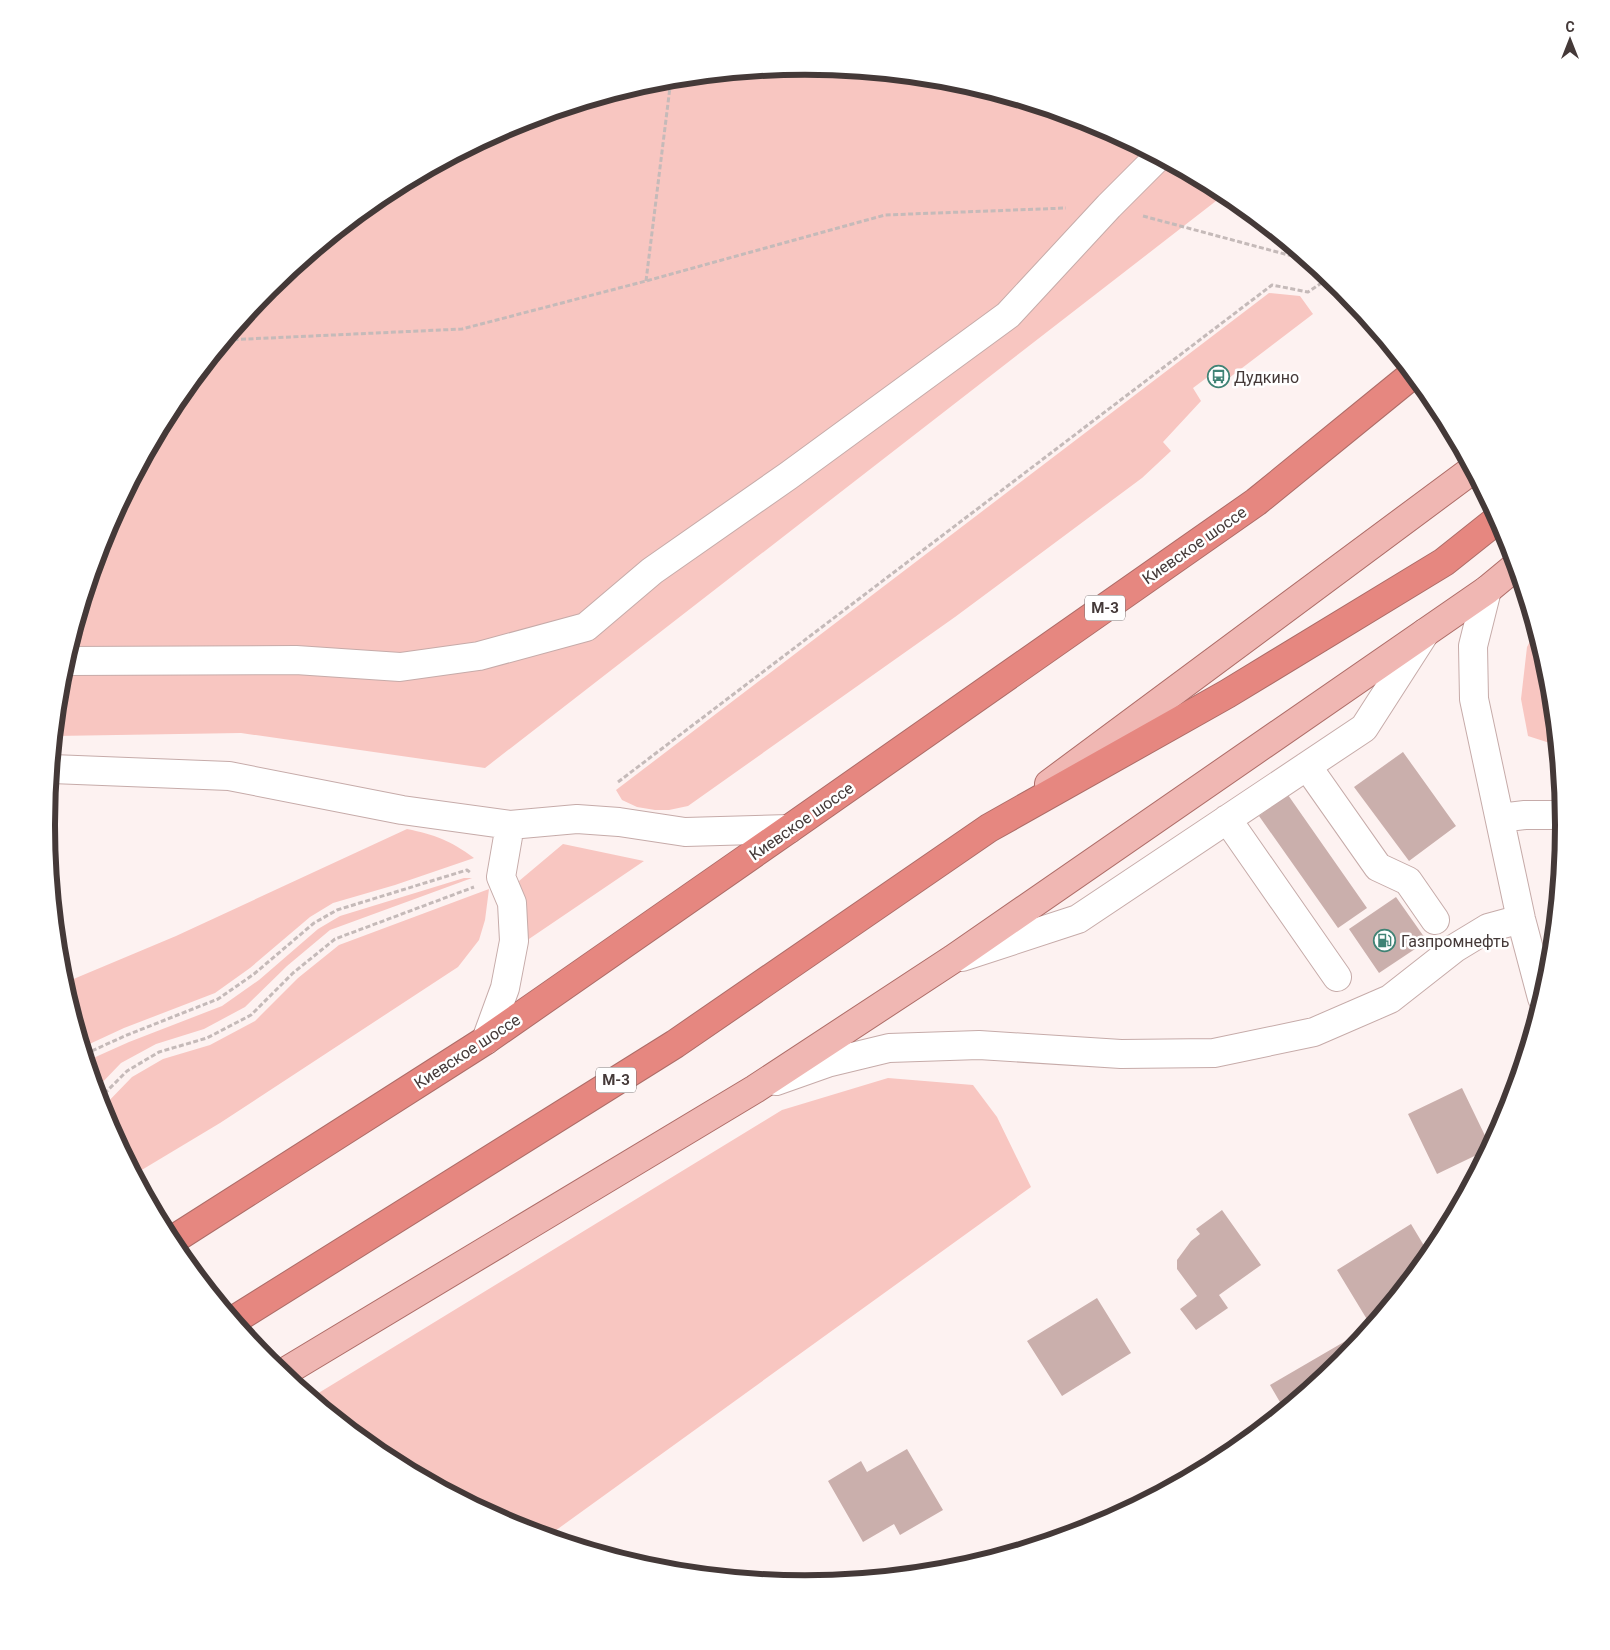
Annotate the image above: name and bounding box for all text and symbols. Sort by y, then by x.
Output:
north arrow [1545,15,1595,65]
text: С [1565,19,1575,35]
bus stop icon: Дудкино [1206,365,1230,389]
place label: Дудкино [1234,368,1299,387]
street label: Киевское шоссе [1139,502,1250,588]
road number: М-3 [1085,596,1125,620]
street label: Киевское шоссе [746,778,857,864]
fuel station icon: Газпромнефть [1373,929,1397,953]
place label: Газпромнефть [1401,932,1509,951]
street label: Киевское шоссе [411,1010,524,1093]
road number: М-3 [596,1068,636,1092]

